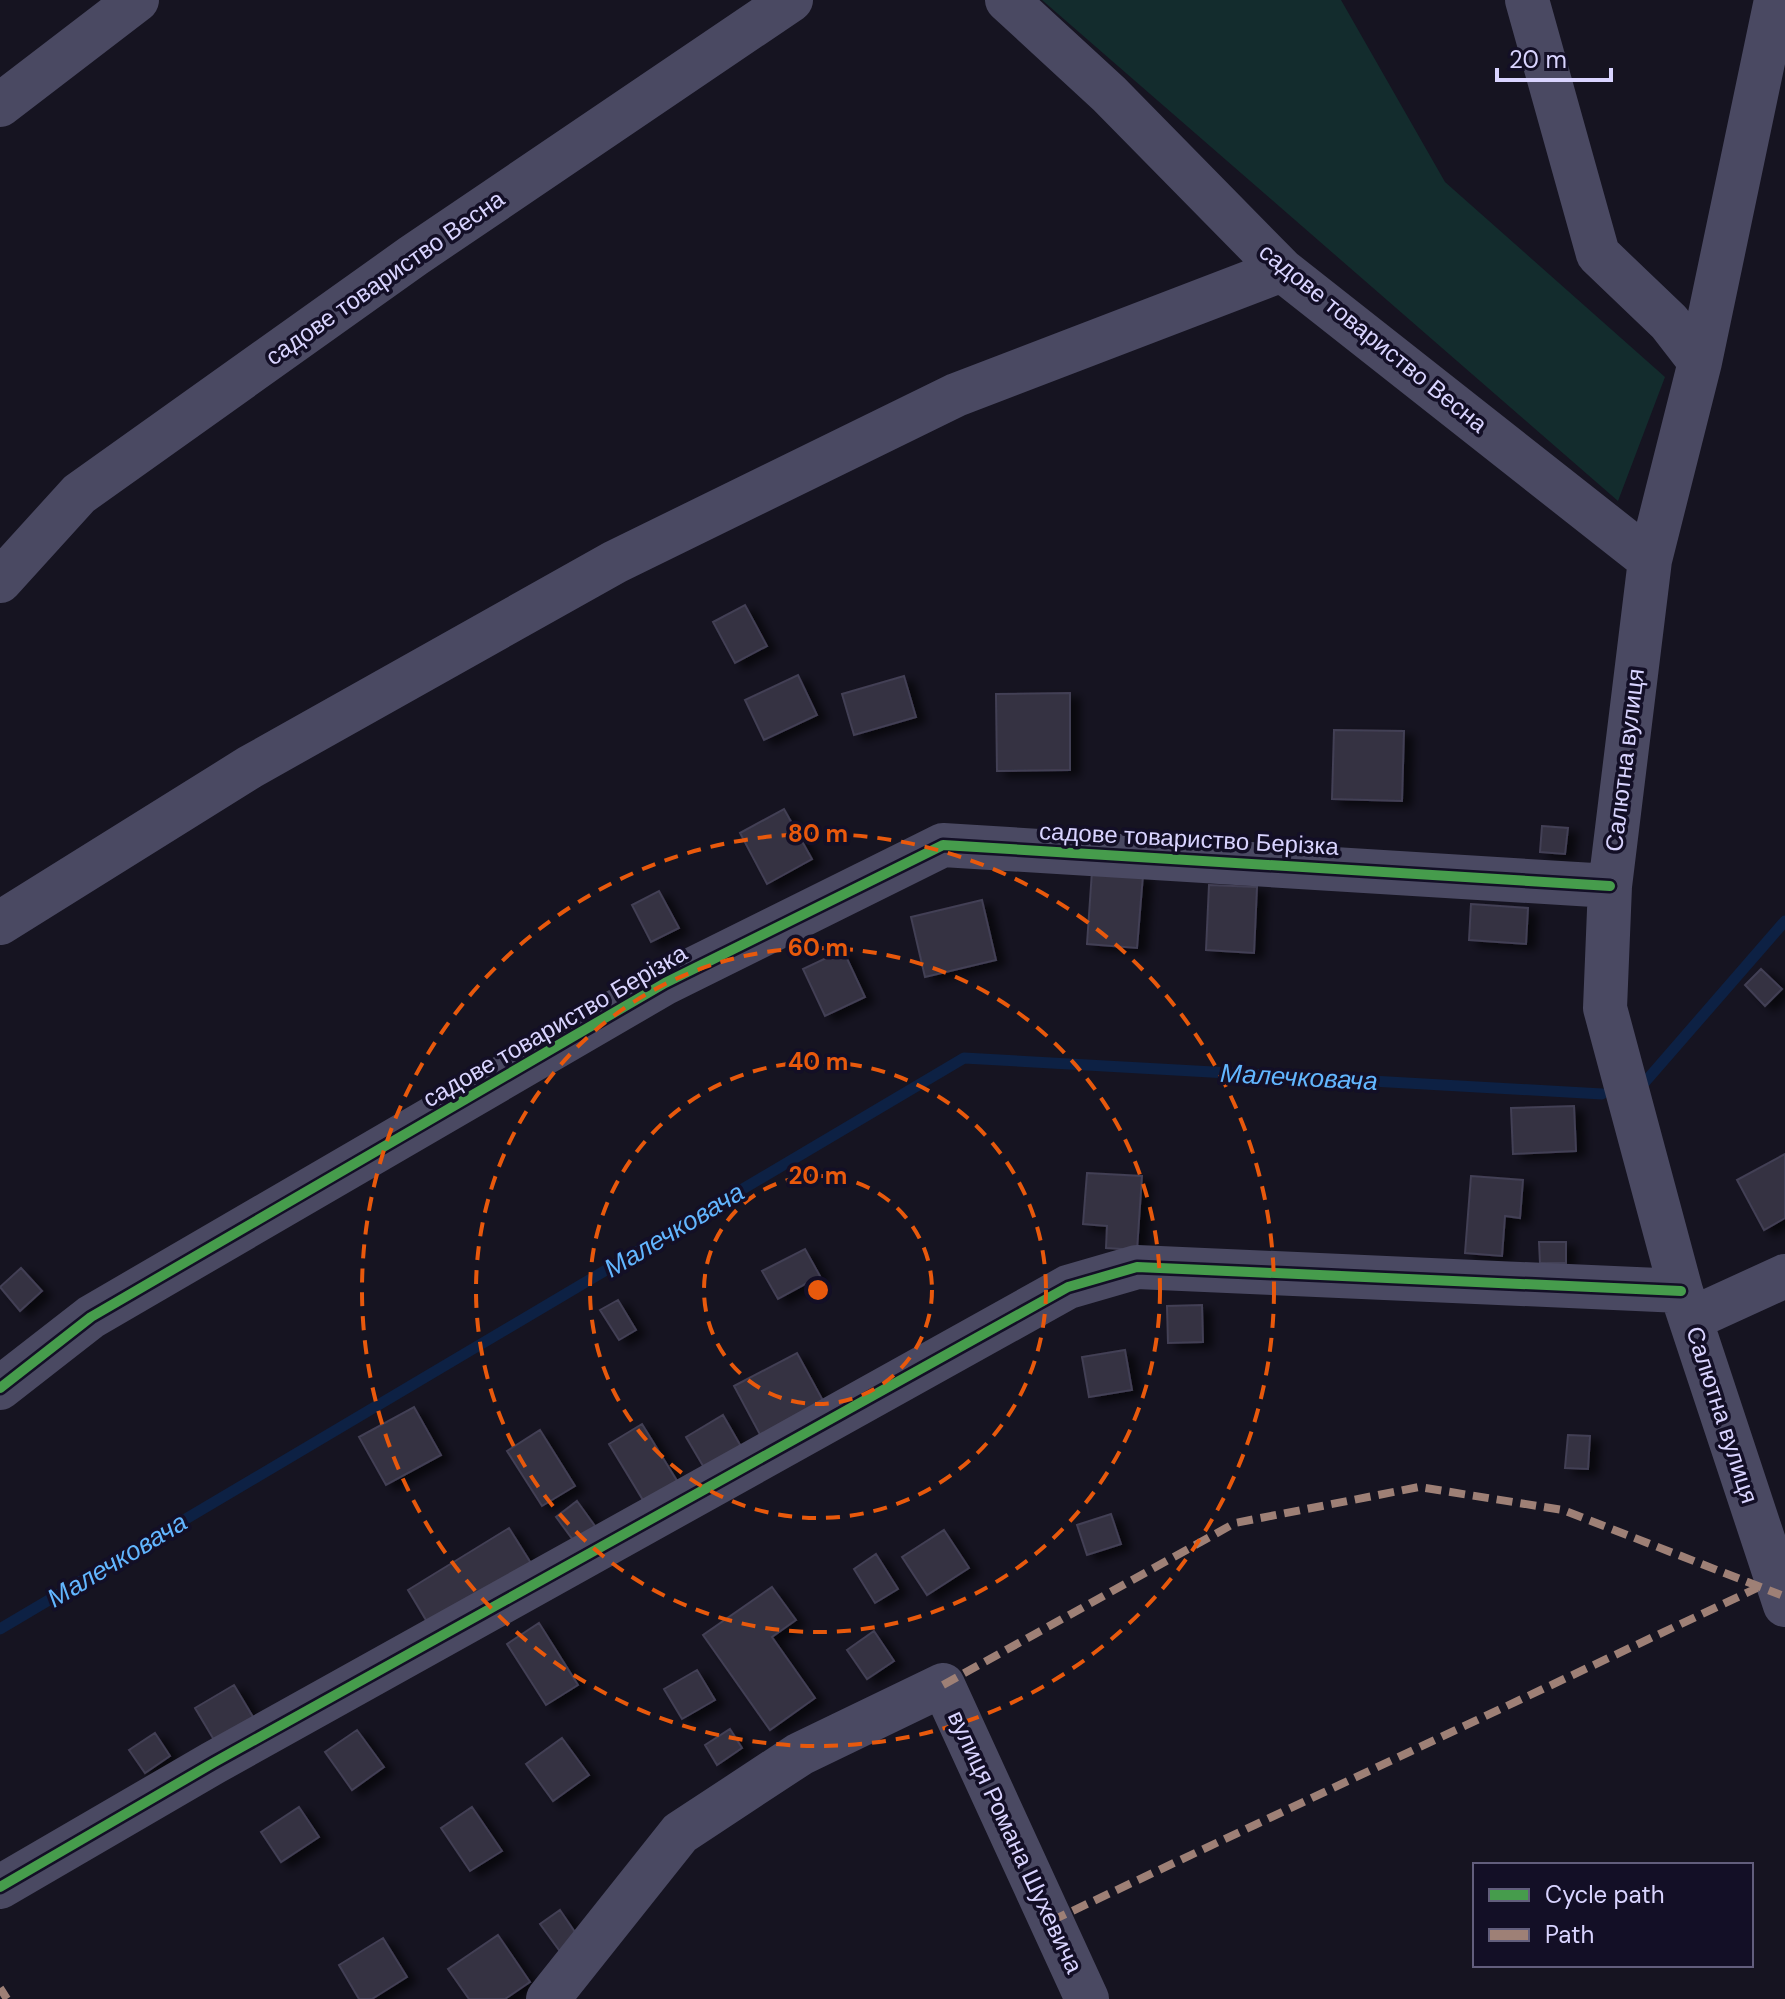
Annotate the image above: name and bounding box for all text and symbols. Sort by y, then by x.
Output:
scale bar [1497,32,1611,82]
text: 20 m [1509,44,1567,75]
street label: садове товариство Весна [259,183,511,372]
street label: садове товариство Весна [1253,236,1494,440]
street label: Салютна вулиця [1598,667,1651,853]
street label: садове товариство Берізка [1038,815,1340,862]
text: 80 m [788,818,848,849]
text: 60 m [788,932,848,963]
street label: садове товариство Берізка [417,937,693,1114]
text: 40 m [788,1046,848,1077]
water label: Малечковача [1219,1056,1379,1098]
text: 20 m [789,1160,847,1191]
water label: Малечковача [598,1175,750,1285]
centre of rings [804,1276,832,1304]
street label: Салютна вулиця [1679,1322,1766,1507]
water label: Малечковача [41,1505,193,1615]
street label: вулиця Романа Шухевича [941,1705,1090,1979]
legend [1473,1863,1753,1967]
text: Cycle path [1545,1879,1664,1910]
text: Path [1545,1919,1594,1950]

